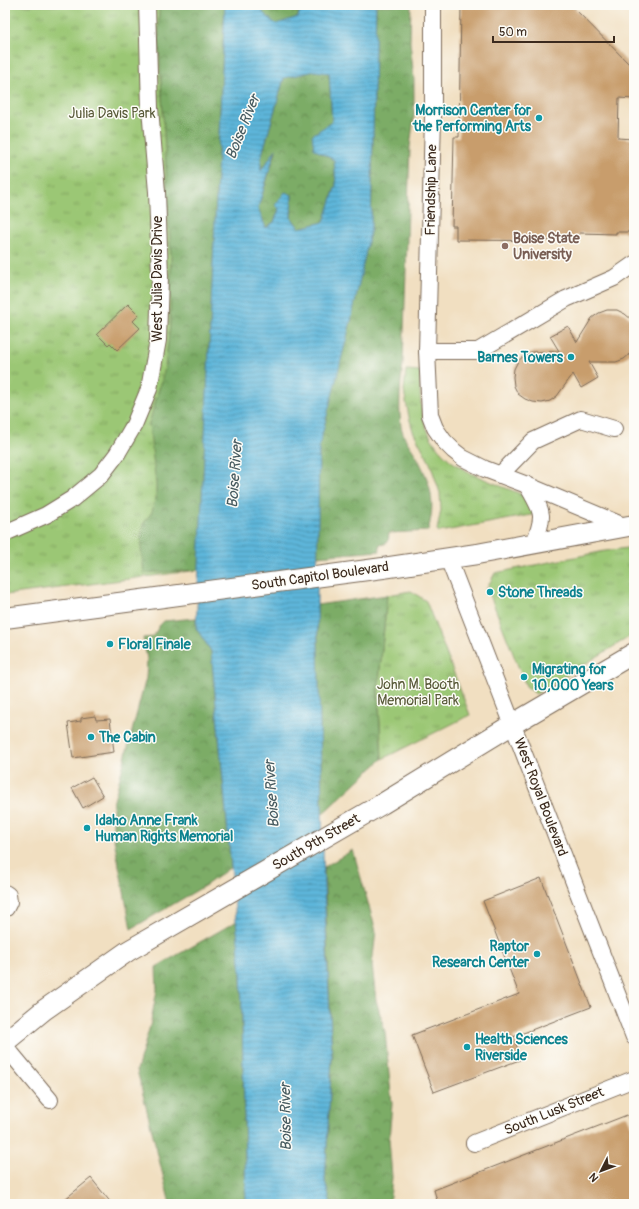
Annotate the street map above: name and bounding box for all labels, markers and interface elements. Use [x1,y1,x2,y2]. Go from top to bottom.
scale bar [493,18,614,44]
text: 50 m [499,25,527,40]
water label: Boise River [221,90,265,162]
place label: Morrison Center for the Performing Arts [412,102,532,135]
park label: Julia Davis Park [68,105,156,122]
marker: Morrison Center for the Performing Arts [534,113,544,123]
street label: Friendship Lane [422,144,440,236]
street label: West Julia Davis Drive [149,216,166,342]
place label: Boise State University [513,230,581,263]
marker: Boise State University [500,241,510,251]
place label: Barnes Towers [477,349,564,366]
marker: Barnes Towers [566,352,576,362]
water label: Boise River [223,438,247,509]
street label: South Capitol Boulevard [250,558,390,594]
place label: Stone Threads [498,584,583,601]
marker: Stone Threads [485,587,495,597]
place label: Floral Finale [118,636,192,653]
marker: Floral Finale [105,639,115,649]
place label: Migrating for 10,000 Years [532,661,614,694]
marker: Migrating for 10,000 Years [519,672,529,682]
park label: John M. Booth Memorial Park [377,676,459,709]
place label: The Cabin [98,729,156,746]
marker: The Cabin [86,732,96,742]
street label: West Royal Boulevard [511,735,571,859]
water label: Boise River [260,758,284,829]
street label: South 9th Street [269,810,363,874]
place label: Idaho Anne Frank Human Rights Memorial [95,812,233,845]
marker: Idaho Anne Frank Human Rights Memorial [82,823,92,833]
place label: Raptor Research Center [432,938,530,971]
marker: Raptor Research Center [532,949,542,959]
place label: Health Sciences Riverside [475,1031,569,1064]
marker: Health Sciences Riverside [462,1042,472,1052]
water label: Boise River [276,1081,296,1151]
street label: South Lusk Street [502,1083,607,1139]
north arrow [581,1151,621,1191]
text: N [586,1170,601,1184]

